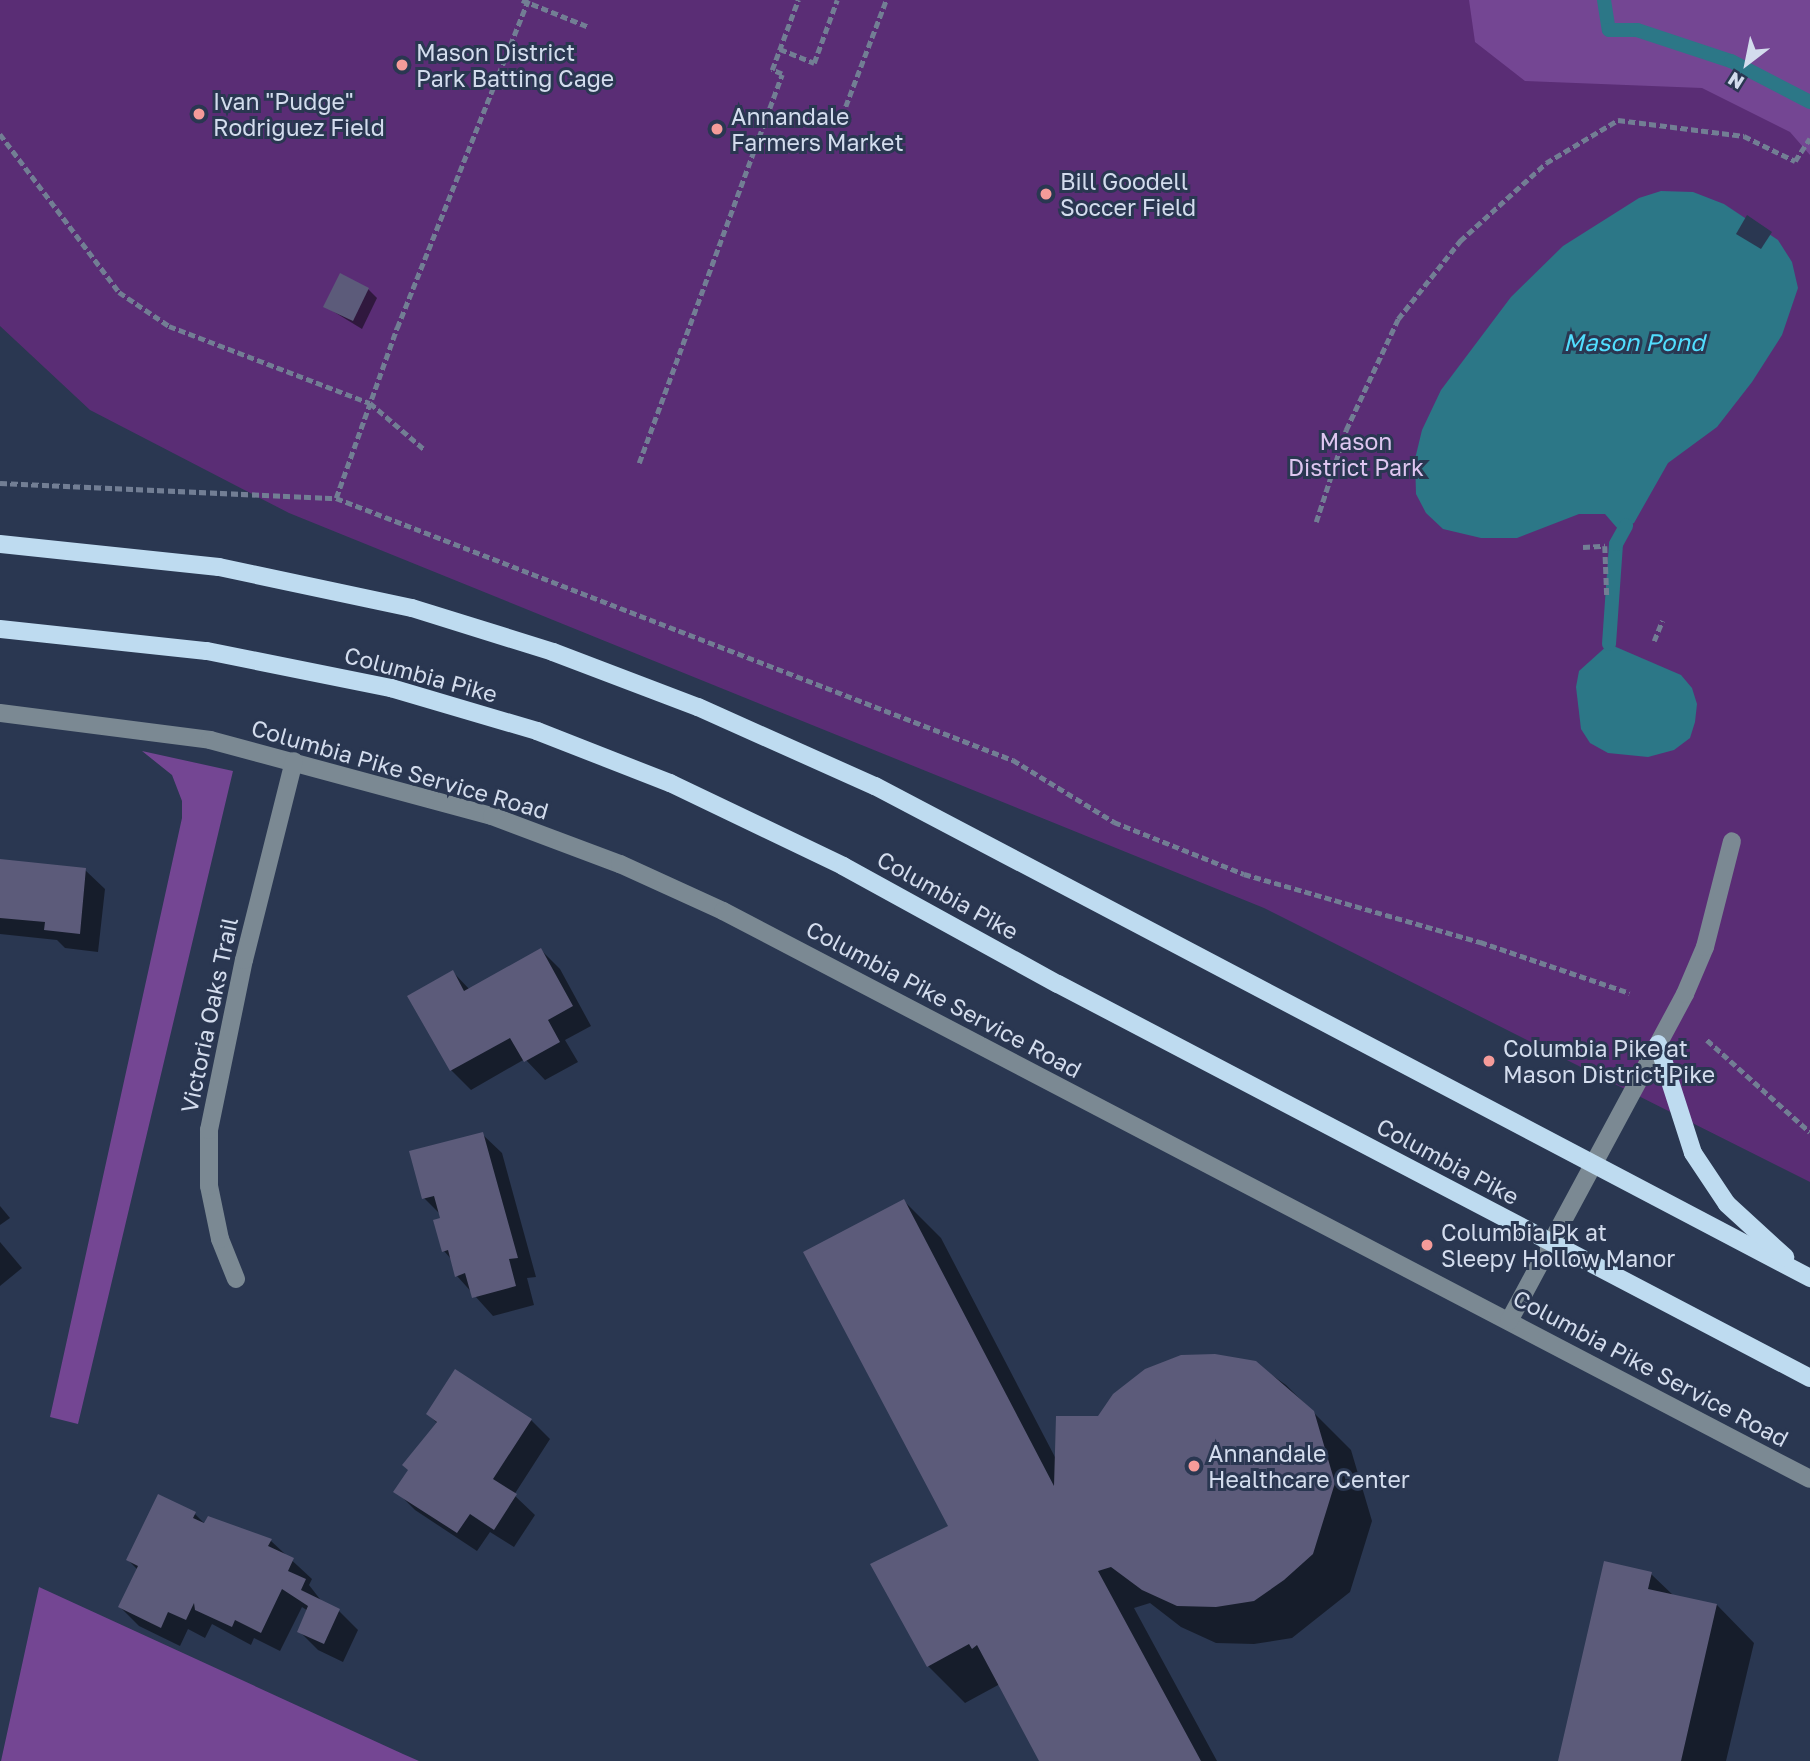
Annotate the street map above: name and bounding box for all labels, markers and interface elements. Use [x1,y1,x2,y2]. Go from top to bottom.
north arrow [1712,28,1782,98]
place label: Mason District Park Batting Cage [416,38,614,92]
marker: Mason District Park Batting Cage [394,57,410,73]
text: N [1723,68,1748,95]
place label: Ivan "Pudge" Rodriguez Field [213,87,385,141]
place label: Annandale Farmers Market [731,102,904,156]
marker: Ivan "Pudge" Rodriguez Field [191,106,207,122]
marker: Annandale Farmers Market [709,121,725,137]
place label: Bill Goodell Soccer Field [1060,167,1196,221]
marker: Bill Goodell Soccer Field [1038,186,1054,202]
water label: Mason Pond [1563,328,1705,356]
park label: Mason District Park [1288,427,1424,481]
street label: Columbia Pike [341,640,501,708]
street label: Columbia Pike Service Road [248,713,552,825]
street label: Columbia Pike [873,845,1023,945]
street label: Victoria Oaks Trail [175,915,243,1115]
street label: Columbia Pike Service Road [802,915,1086,1083]
place label: Columbia Pike at Mason District Pike [1503,1034,1715,1088]
marker: Columbia Pike at Mason District Pike [1481,1053,1497,1069]
street label: Columbia Pike [1372,1112,1524,1210]
place label: Columbia Pk at Sleepy Hollow Manor [1441,1218,1675,1272]
marker: Columbia Pk at Sleepy Hollow Manor [1419,1237,1435,1253]
street label: Columbia Pike Service Road [1509,1284,1793,1452]
place label: Annandale Healthcare Center [1208,1439,1410,1493]
marker: Annandale Healthcare Center [1186,1458,1202,1474]

